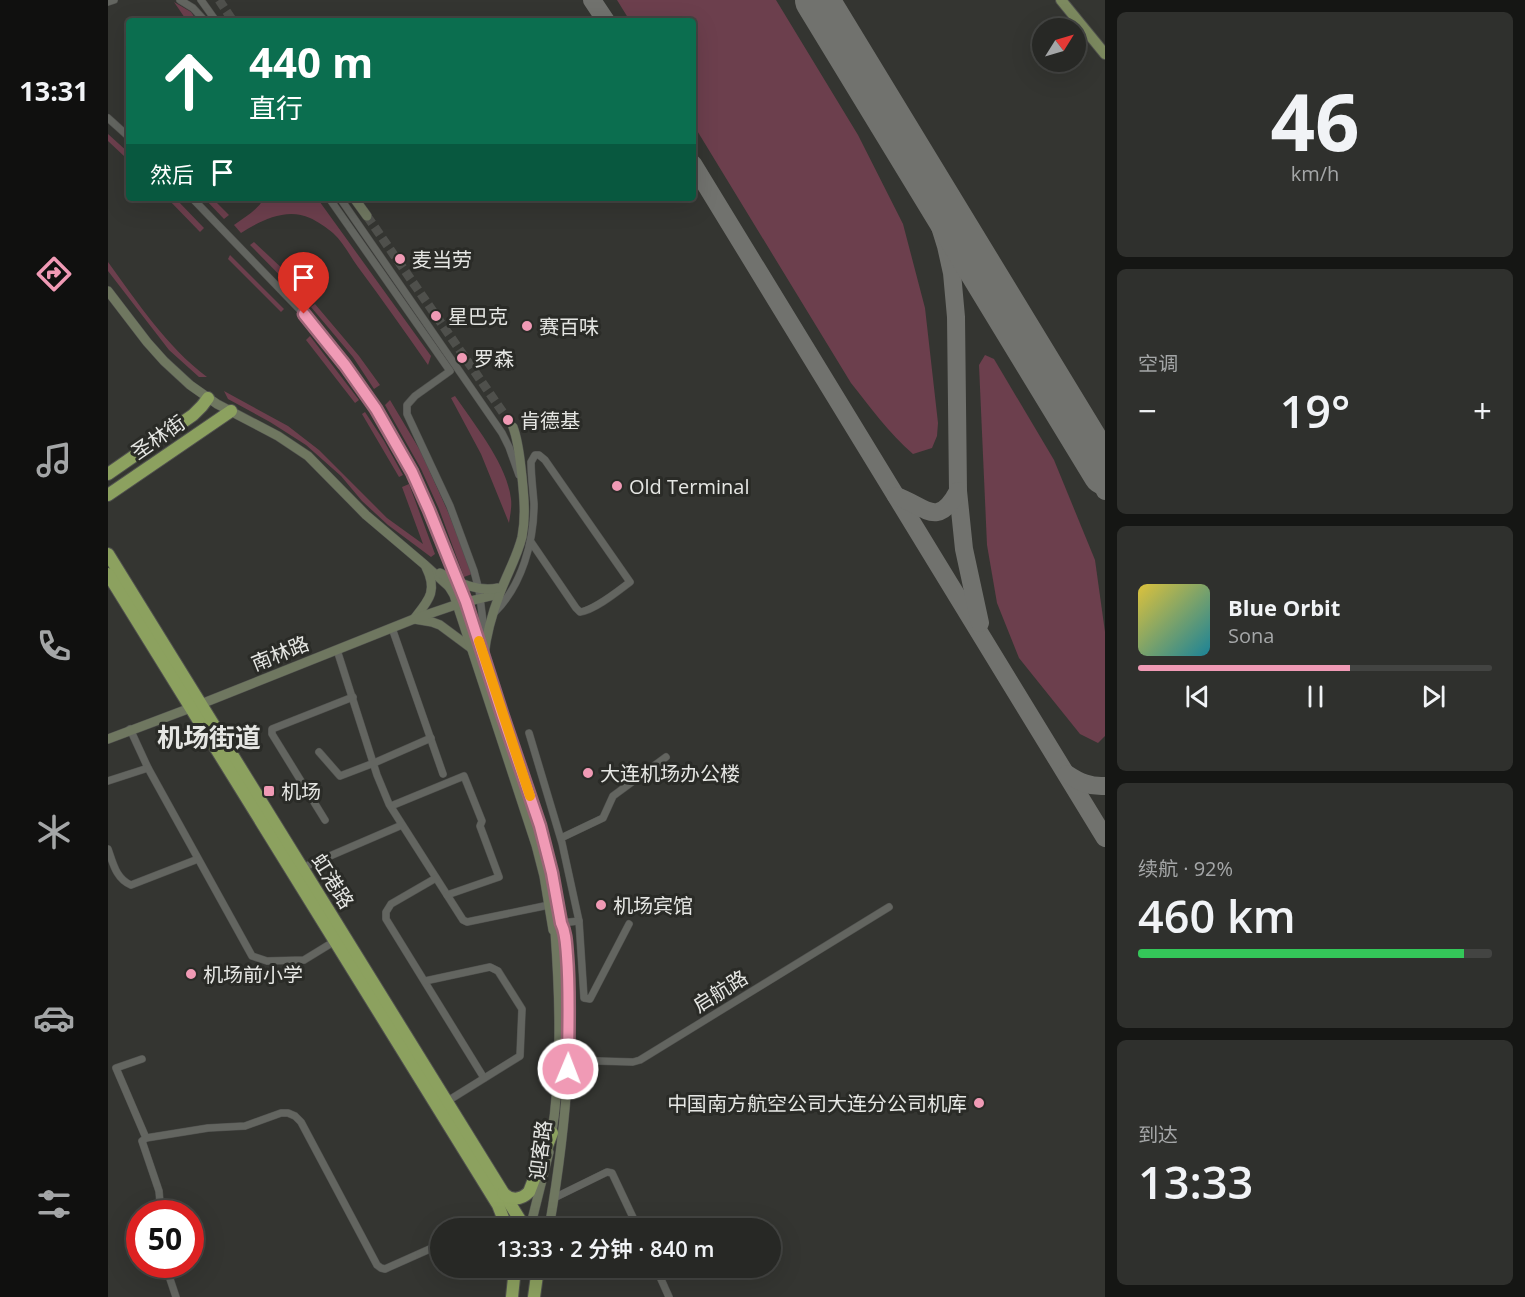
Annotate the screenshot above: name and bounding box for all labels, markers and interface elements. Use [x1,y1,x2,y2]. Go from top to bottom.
north arrow [1032,18,1086,72]
map controls [1032,18,1086,72]
text: 440 m [249,33,373,90]
icon: ahead [150,42,228,120]
text: 46 [1270,68,1360,174]
text: 13:31 [19,72,89,109]
text: 直行 [249,89,303,126]
icon: arrive [206,156,239,189]
text: 然后 [150,159,194,189]
text: km/h [1291,160,1339,187]
place label: 麦当劳 [412,246,472,273]
pin [278,252,329,314]
marker: 麦当劳 [393,252,407,266]
icon: directions [33,253,75,295]
icon: arrive [287,261,320,294]
place label: 星巴克 [448,303,508,330]
marker: 星巴克 [429,309,443,323]
place label: 赛百味 [539,313,599,340]
marker: 赛百味 [520,319,534,333]
place label: 罗森 [474,345,514,372]
text: 空调 [1138,350,1178,377]
marker: 罗森 [455,351,469,365]
text: 19° [1280,380,1350,441]
text: − [1138,388,1157,433]
text: + [1473,388,1492,433]
place label: 肯德基 [520,407,580,434]
street label: 圣林街 [126,409,190,465]
marker: 肯德基 [501,413,515,427]
icon: music [33,439,75,481]
place label: Old Terminal [629,473,749,500]
marker: Old Terminal [610,479,624,493]
text: Blue Orbit [1228,592,1340,622]
text: Sona [1228,622,1274,649]
icon: phone [33,625,75,667]
street label: 南林路 [247,629,313,677]
icon: previous [1181,680,1214,713]
icon: pause [1299,680,1332,713]
icon: next [1417,680,1450,713]
district label: 机场街道 [157,719,261,755]
place label: 大连机场办公楼 [600,760,740,787]
marker: 大连机场办公楼 [581,766,595,780]
place label: 机场 [281,778,321,805]
marker: 机场 [262,784,276,798]
icon: climate [33,811,75,853]
street label: 虹港路 [306,848,360,914]
text: 续航 · 92% [1138,855,1233,882]
text: 460 km [1138,885,1296,946]
place label: 机场宾馆 [613,892,693,919]
marker: 机场宾馆 [594,898,608,912]
place label: 机场前小学 [203,961,303,988]
street label: 启航路 [687,964,753,1018]
marker: 机场前小学 [184,967,198,981]
icon: car [33,997,75,1039]
position arrow [536,1037,600,1101]
place label: 中国南方航空公司大连分公司机库 [667,1090,967,1117]
marker: 中国南方航空公司大连分公司机库 [972,1096,986,1110]
street label: 迎客路 [523,1119,557,1181]
text: 到达 [1138,1121,1178,1148]
text: 13:33 [1138,1151,1253,1212]
icon: filters [33,1183,75,1225]
speed limit sign: 50 [126,1200,204,1278]
text: 13:33 · 2 分钟 · 840 m [497,1233,715,1263]

